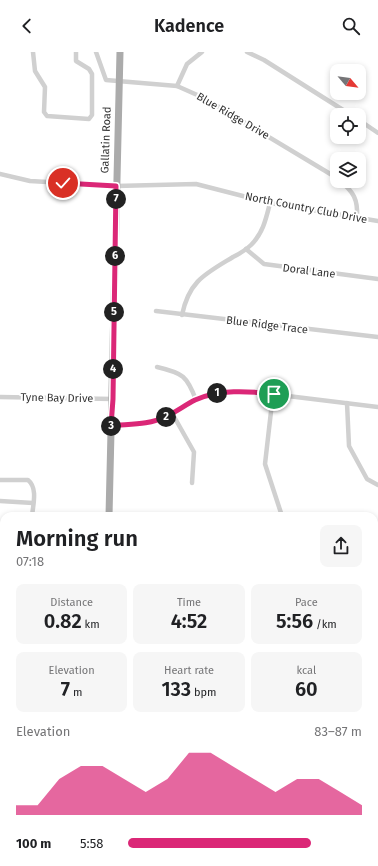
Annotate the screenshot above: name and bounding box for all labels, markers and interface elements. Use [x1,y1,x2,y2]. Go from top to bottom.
icon: back [16,15,38,37]
text: Kadence [154,15,224,37]
icon: search [340,15,362,37]
north arrow [330,64,366,100]
map controls [330,64,366,188]
street label: Blue Ridge Drive [194,90,272,142]
street label: Gallatin Road [98,106,114,174]
button: locate [330,108,366,144]
button: layers [330,152,366,188]
pin [46,166,80,200]
icon: check [52,172,74,194]
pin: 7 [106,189,126,209]
street label: North Country Club Drive [244,190,368,226]
text: 7 [113,192,119,205]
pin: 6 [105,246,125,266]
text: 6 [112,249,118,262]
street label: Doral Lane [282,261,336,281]
pin: 5 [104,302,124,322]
text: 5 [111,305,117,318]
street label: Blue Ridge Trace [225,314,309,336]
pin: 4 [103,359,123,379]
text: 4 [110,362,116,375]
pin [257,377,291,411]
pin: 1 [207,383,227,403]
icon: arrive [263,383,285,405]
text: 1 [214,386,220,399]
street label: Tyne Bay Drive [21,391,93,405]
pin: 2 [156,407,176,427]
text: 2 [163,410,169,423]
pin: 3 [101,416,121,436]
text: 3 [108,419,114,432]
text: Morning run [16,525,138,552]
button: share [320,525,362,567]
text: 07:18 [16,554,44,569]
text: Distance [50,596,93,609]
text: Time [177,596,201,609]
text: Pace [295,596,318,609]
text: 0.82 [44,609,82,633]
text: 4:52 [171,609,207,633]
text: 5:56 [276,609,313,633]
text: km [82,618,100,631]
text: /km [313,618,337,631]
text: Elevation [49,664,95,677]
text: Heart rate [164,664,214,677]
text: kcal [296,664,316,677]
text: 7 [61,677,70,701]
text: 133 [161,677,191,701]
text: 60 [295,677,318,701]
text: m [70,686,82,699]
text: bpm [191,686,217,699]
text: Elevation [16,724,70,739]
text: 83–87 m [314,724,362,739]
text: 100 m [16,836,51,851]
text: 5:58 [80,836,103,851]

